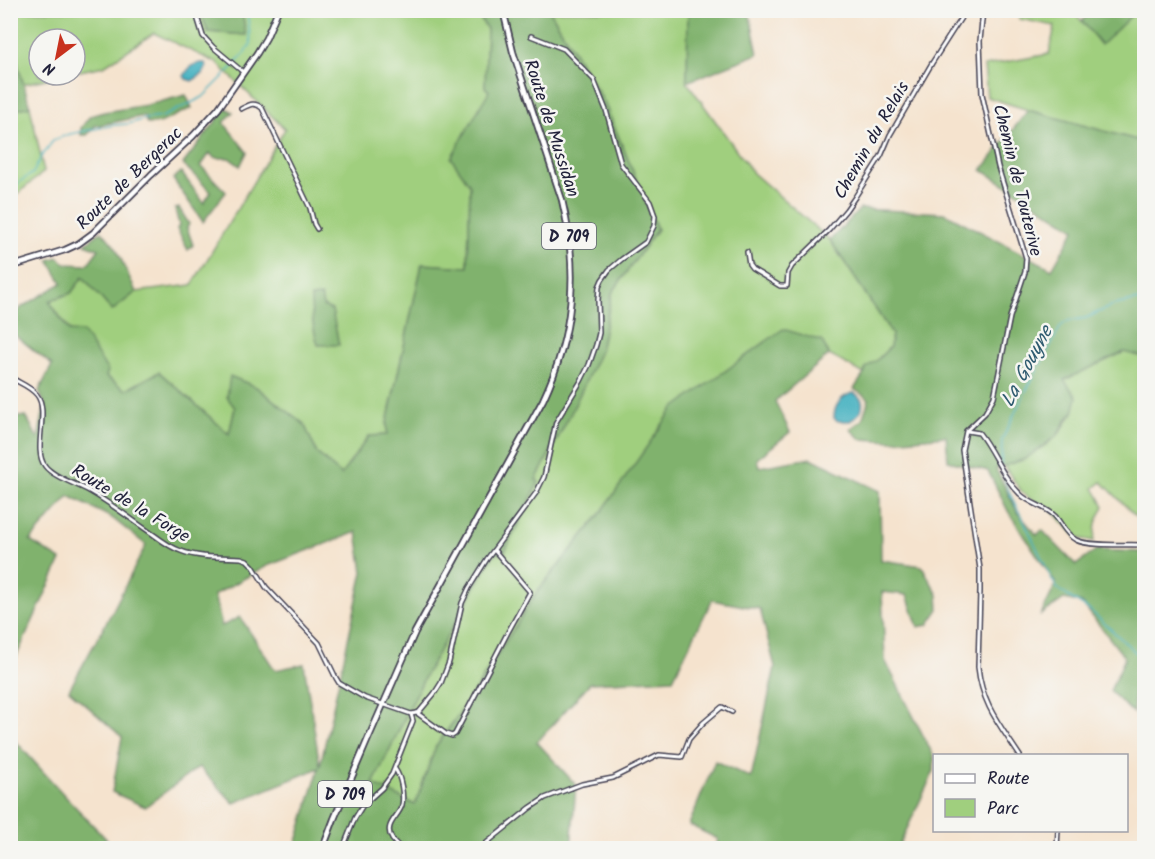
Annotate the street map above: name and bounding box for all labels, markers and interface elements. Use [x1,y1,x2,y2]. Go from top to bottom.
north arrow [27,27,87,87]
text: N [39,55,61,82]
street label: Route de Mussidan [515,56,587,201]
street label: Chemin du Relais [827,76,918,205]
street label: Chemin de Touterive [984,101,1049,259]
street label: Route de Bergerac [70,121,190,238]
road number: D 709 [542,223,596,249]
water label: La Gouyne [993,319,1064,413]
street label: Route de la Forge [65,457,195,551]
legend [933,754,1128,832]
text: Route [987,765,1029,794]
road number: D 709 [318,781,372,807]
text: Parc [987,795,1019,824]

